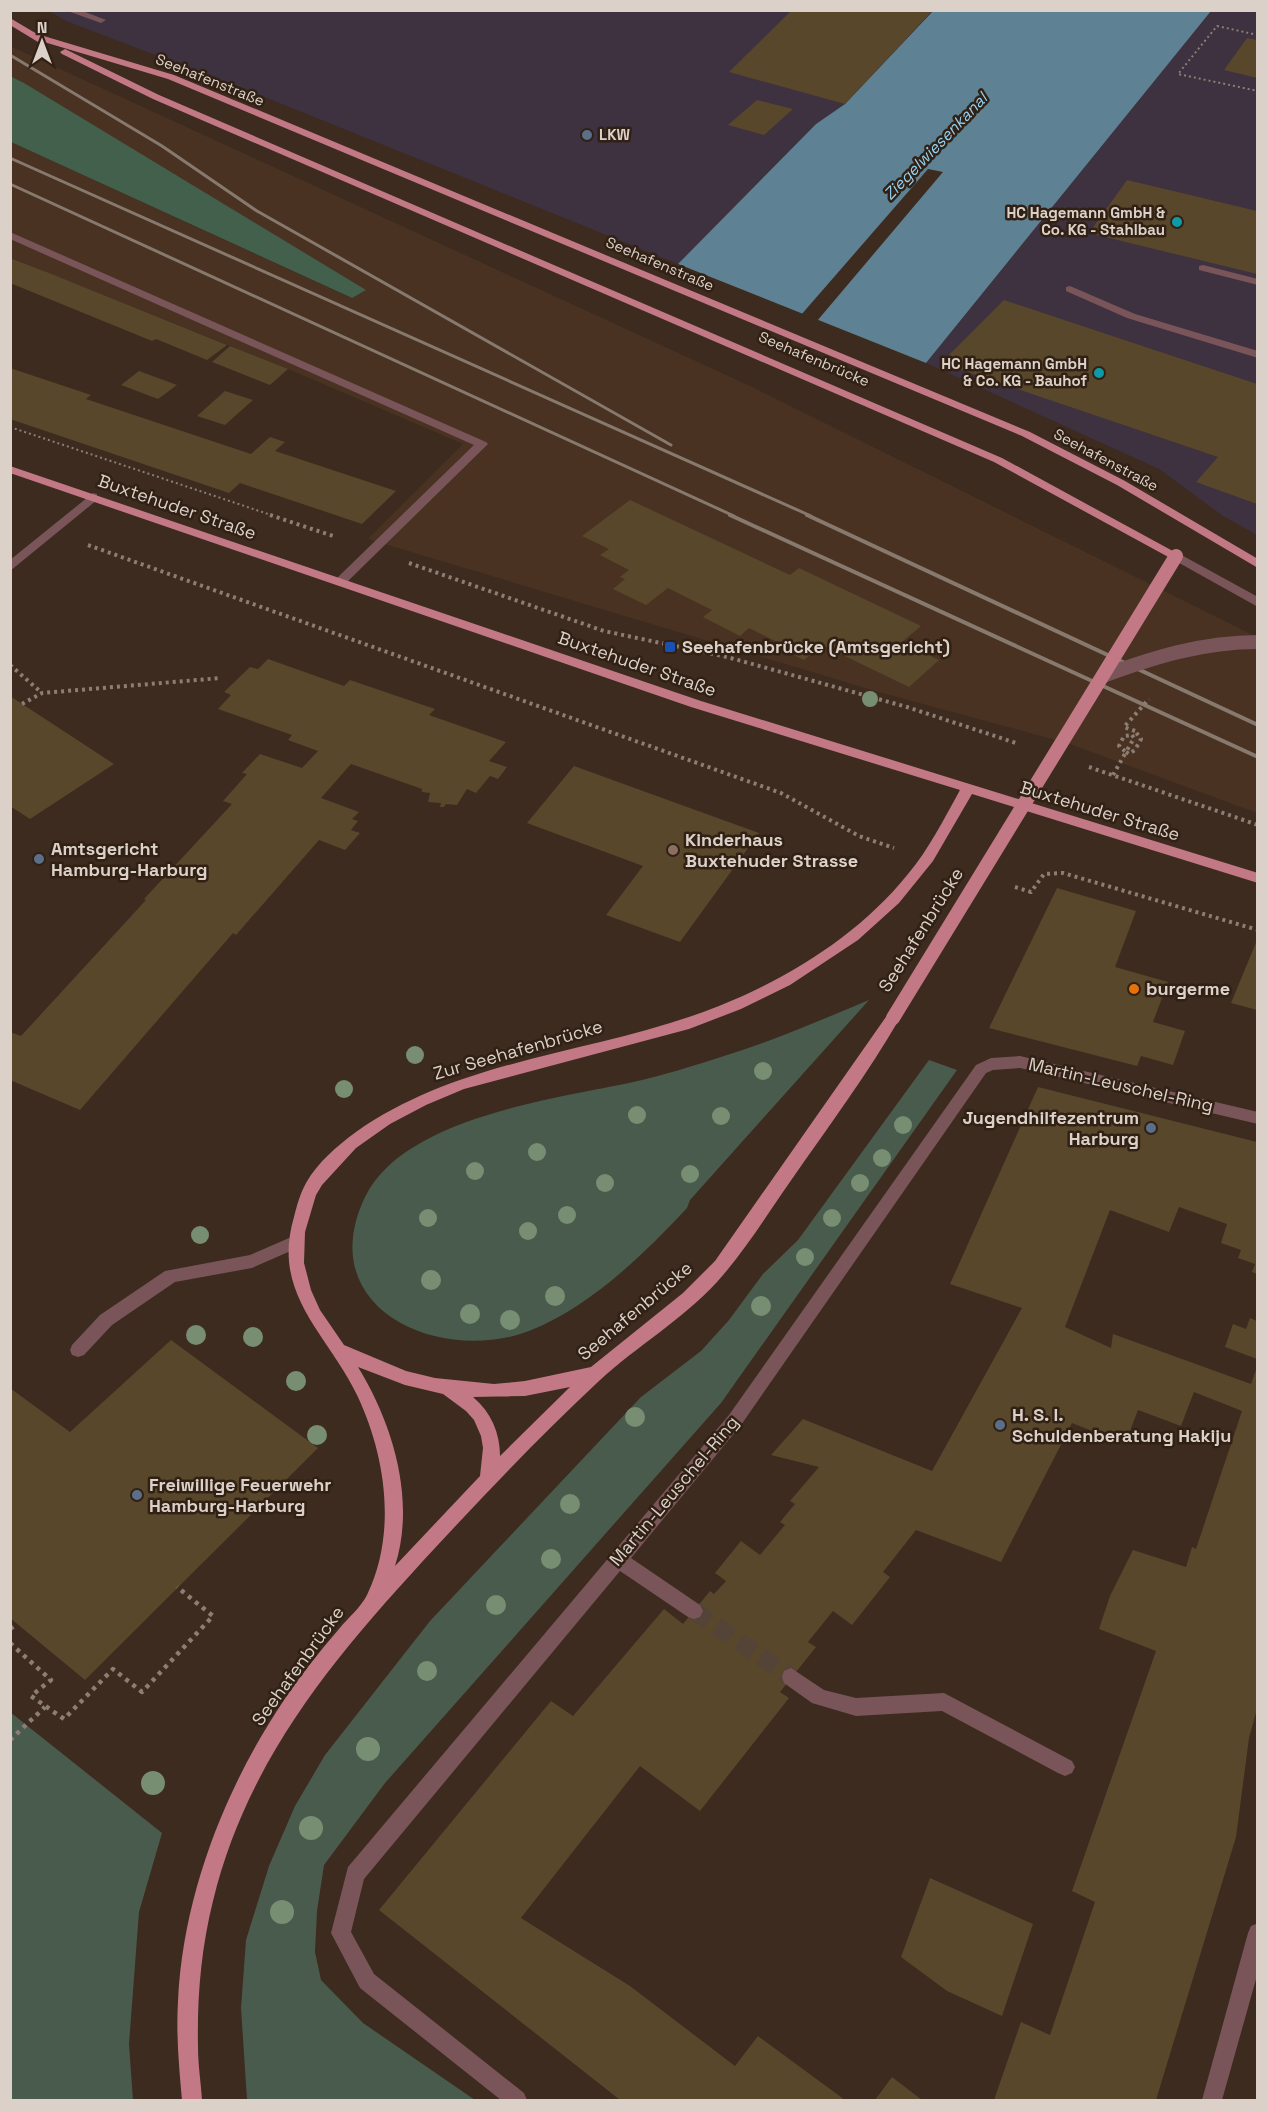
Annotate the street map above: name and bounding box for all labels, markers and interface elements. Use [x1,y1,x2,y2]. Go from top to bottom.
north arrow [12,12,72,72]
text: N [37,17,47,38]
street label: Seehafenstraße [153,49,267,110]
water label: Ziegelwiesenkanal [879,87,993,204]
place label: LKW [599,125,631,144]
marker: LKW [580,128,594,142]
place label: HC Hagemann GmbH & Co. KG - Stahlbau [1007,203,1165,239]
marker: HC Hagemann GmbH & Co. KG - Stahlbau [1170,215,1184,229]
street label: Seehafenstraße [603,232,717,295]
street label: Seehafenbrücke [756,327,873,391]
place label: HC Hagemann GmbH & Co. KG - Bauhof [941,354,1087,390]
marker: HC Hagemann GmbH & Co. KG - Bauhof [1092,366,1106,380]
street label: Seehafenstraße [1051,424,1162,495]
street label: Buxtehuder Straße [95,469,259,544]
street label: Buxtehuder Straße [555,626,719,701]
place label: Seehafenbrücke (Amtsgericht) [682,635,950,658]
marker: Seehafenbrücke (Amtsgericht) [663,640,677,654]
street label: Buxtehuder Straße [1017,775,1183,846]
place label: Kinderhaus Buxtehuder Strasse [685,828,858,872]
place label: Amtsgericht Hamburg-Harburg [51,837,207,881]
marker: Kinderhaus Buxtehuder Strasse [666,843,680,857]
marker: Amtsgericht Hamburg-Harburg [32,852,46,866]
street label: Seehafenbrücke [873,863,968,996]
place label: burgerme [1146,977,1230,1000]
marker: burgerme [1127,982,1141,996]
street label: Zur Seehafenbrücke [431,1014,605,1085]
street label: Martin-Leuschel-Ring [1026,1052,1216,1117]
place label: Jugendhilfezentrum Harburg [962,1106,1139,1150]
marker: Jugendhilfezentrum Harburg [1144,1121,1158,1135]
street label: Seehafenbrücke [573,1256,697,1365]
place label: H. S. I. Schuldenberatung Hakiju [1012,1403,1231,1447]
street label: Martin-Leuschel-Ring [604,1411,743,1570]
marker: H. S. I. Schuldenberatung Hakiju [993,1418,1007,1432]
place label: Freiwillige Feuerwehr Hamburg-Harburg [149,1473,332,1517]
marker: Freiwillige Feuerwehr Hamburg-Harburg [130,1488,144,1502]
street label: Seehafenbrücke [246,1601,349,1730]

